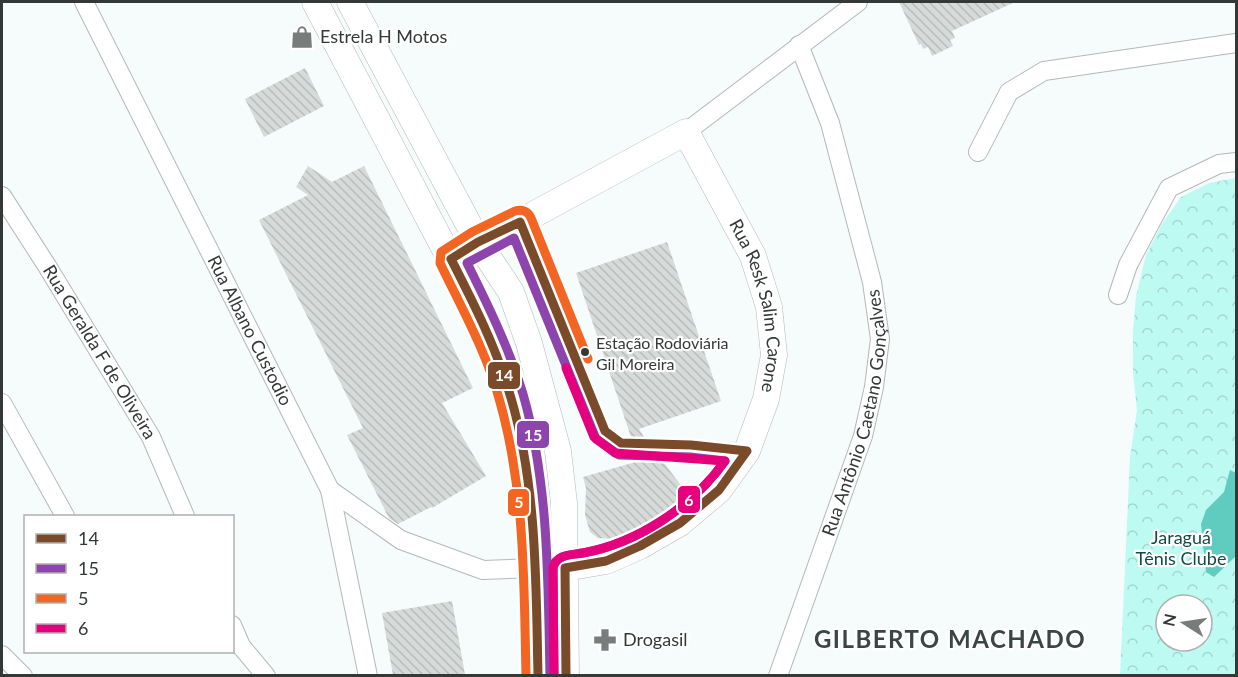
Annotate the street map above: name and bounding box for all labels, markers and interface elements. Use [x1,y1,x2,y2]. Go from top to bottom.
shop icon: Estrela H Motos [289,24,315,50]
place label: Estrela H Motos [320,25,447,47]
street label: Rua Resk Salim Carone [725,215,786,395]
street label: Rua Albano Custodio [204,251,298,409]
street label: Rua Geralda F de Oliveira [39,260,162,443]
street label: Rua Antônio Caetano Gonçalves [816,288,890,539]
place label: Estação Rodoviária Gil Moreira [596,333,729,373]
marker: Estação Rodoviária Gil Moreira [579,346,591,358]
line badge: 14 [487,361,521,390]
text: 14 [495,365,513,384]
line badge: 15 [516,420,550,449]
text: 15 [524,425,542,444]
line badge: 6 [677,485,701,514]
line badge: 5 [507,488,530,517]
text: 6 [684,490,694,509]
text: 5 [514,492,524,511]
legend [24,515,234,653]
park label: Jaraguá Tênis Clube [1136,526,1226,569]
text: 14 [78,527,99,549]
text: 15 [78,557,99,579]
text: 5 [78,587,88,609]
north arrow [1154,593,1214,653]
text: N [1158,612,1179,628]
text: 6 [78,617,88,639]
district label: GILBERTO MACHADO [814,624,1086,653]
pharmacy icon: Drogasil [592,627,618,653]
place label: Drogasil [623,628,688,650]

